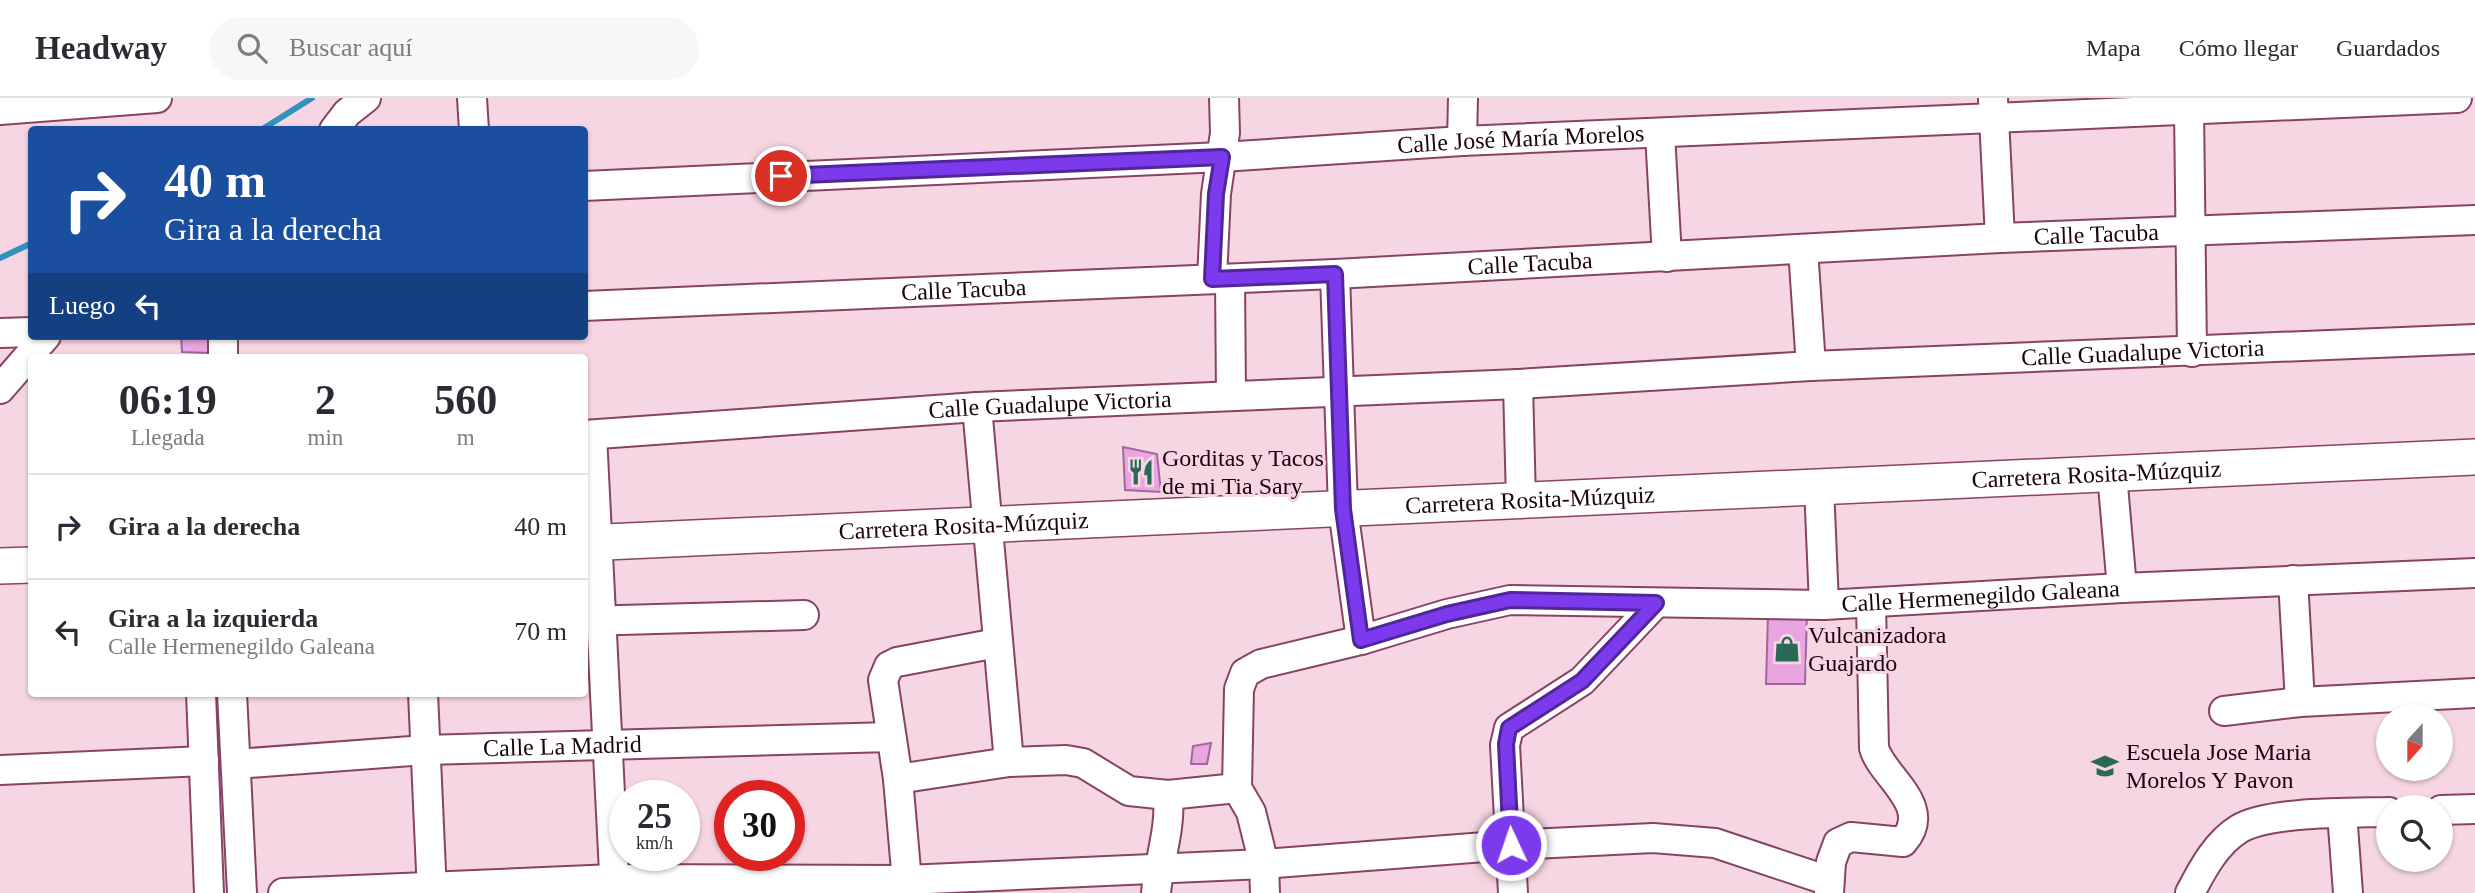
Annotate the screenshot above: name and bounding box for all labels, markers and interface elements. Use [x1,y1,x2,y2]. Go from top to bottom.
search box [209,17,699,80]
icon: search [233,29,271,67]
text: Headway [35,30,167,66]
text: Buscar aquí [289,33,412,62]
text: Mapa [2086,35,2141,61]
text: Cómo llegar [2179,35,2298,61]
text: Guardados [2336,35,2440,61]
street label: Calle José María Morelos [1396,120,1645,158]
pin [751,146,811,206]
text: 40 m [164,153,266,208]
icon: right [49,154,140,245]
icon: arrive [762,157,800,195]
text: Gira a la derecha [164,211,382,247]
street label: Calle Tacuba [2033,219,2160,250]
street label: Calle Tacuba [1467,247,1594,280]
street label: Calle Tacuba [901,274,1027,305]
icon: left [129,287,167,325]
text: Luego [49,291,115,320]
street label: Calle Guadalupe Victoria [2021,335,2265,370]
text: 06:19 [119,377,217,423]
text: 2 [315,377,336,423]
text: 560 [434,377,497,423]
street label: Calle Guadalupe Victoria [927,386,1172,423]
text: Llegada [131,425,205,450]
text: min [308,425,343,450]
text: m [457,425,475,450]
place label: Gorditas y Tacos de mi Tia Sary [1162,445,1324,499]
street label: Carretera Rosita-Múzquiz [1971,456,2222,493]
restaurant icon: Gorditas y Tacos de mi Tia Sary [1126,457,1156,487]
street label: Carretera Rosita-Múzquiz [1405,481,1655,519]
street label: Carretera Rosita-Múzquiz [838,507,1089,544]
icon: right [49,508,87,546]
text: Gira a la derecha [108,512,300,541]
text: 40 m [514,512,567,541]
street label: Calle Hermenegildo Galeana [1841,575,2121,617]
text: Gira a la izquierda [108,604,318,633]
icon: left [49,613,87,651]
text: 70 m [514,617,567,646]
place label: Vulcanizadora Guajardo [1808,622,1947,676]
text: Calle Hermenegildo Galeana [108,634,375,659]
shop icon: Vulcanizadora Guajardo [1772,634,1802,664]
north arrow [2376,704,2454,780]
map controls [2376,704,2453,872]
street label: Calle La Madrid [483,731,642,761]
place label: Escuela Jose Maria Morelos Y Pavon [2126,739,2312,793]
school or university icon: Escuela Jose Maria Morelos Y Pavon [2090,751,2120,781]
speed limit sign: 30 [714,780,805,871]
button: search [2376,795,2453,872]
text: 25 [637,797,672,836]
position arrow [1474,808,1548,882]
text: km/h [636,833,673,853]

